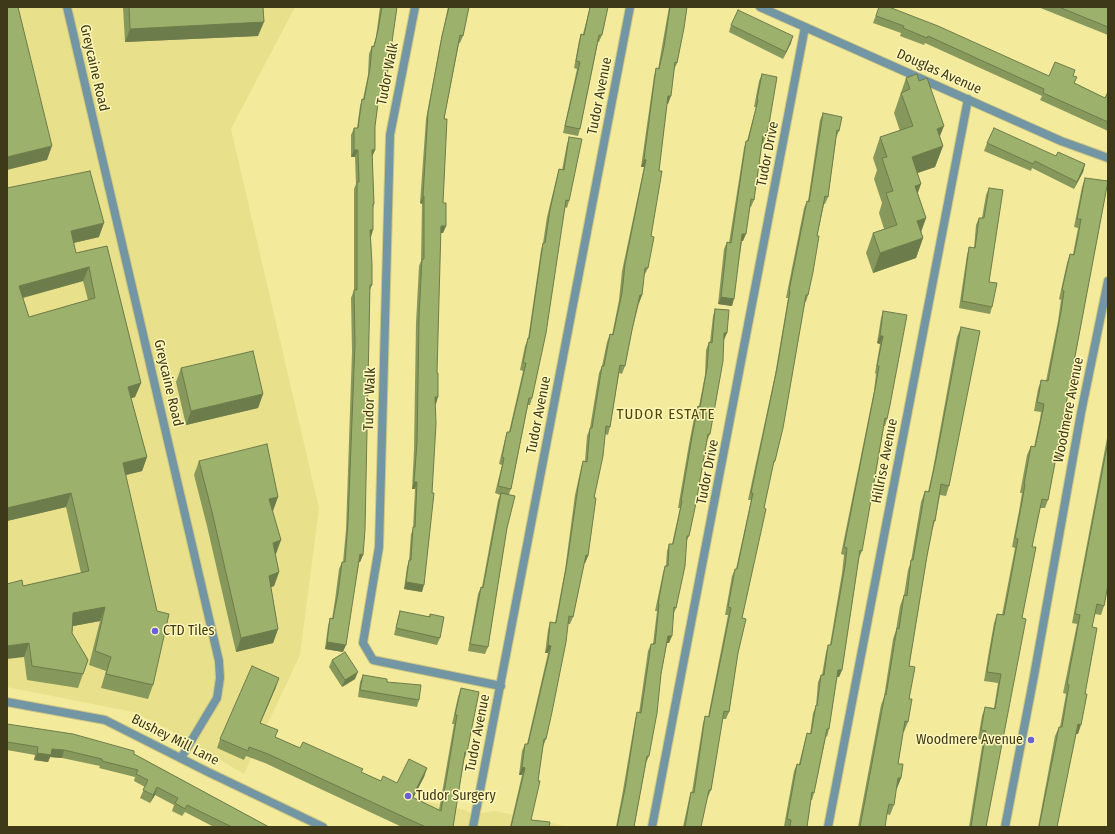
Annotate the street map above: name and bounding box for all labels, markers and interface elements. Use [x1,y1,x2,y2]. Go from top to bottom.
street label: Greycaine Road [76,23,112,113]
street label: Tudor Walk [374,41,402,107]
street label: Douglas Avenue [894,46,984,98]
street label: Tudor Avenue [584,56,616,136]
street label: Tudor Drive [753,120,783,188]
street label: Greycaine Road [150,338,186,428]
street label: Woodmere Avenue [1051,356,1087,464]
street label: Tudor Walk [361,367,379,431]
street label: Tudor Avenue [523,375,555,455]
district label: TUDOR ESTATE [617,406,715,424]
street label: Hillrise Avenue [869,417,901,505]
street label: Tudor Drive [693,438,723,506]
place label: CTD Tiles [163,623,214,639]
marker: CTD Tiles [150,626,160,636]
street label: Tudor Avenue [462,693,494,773]
street label: Bushey Mill Lane [128,711,222,769]
place label: Woodmere Avenue [916,732,1023,748]
marker: Woodmere Avenue [1026,735,1036,745]
place label: Tudor Surgery [416,788,496,804]
marker: Tudor Surgery [403,791,413,801]

